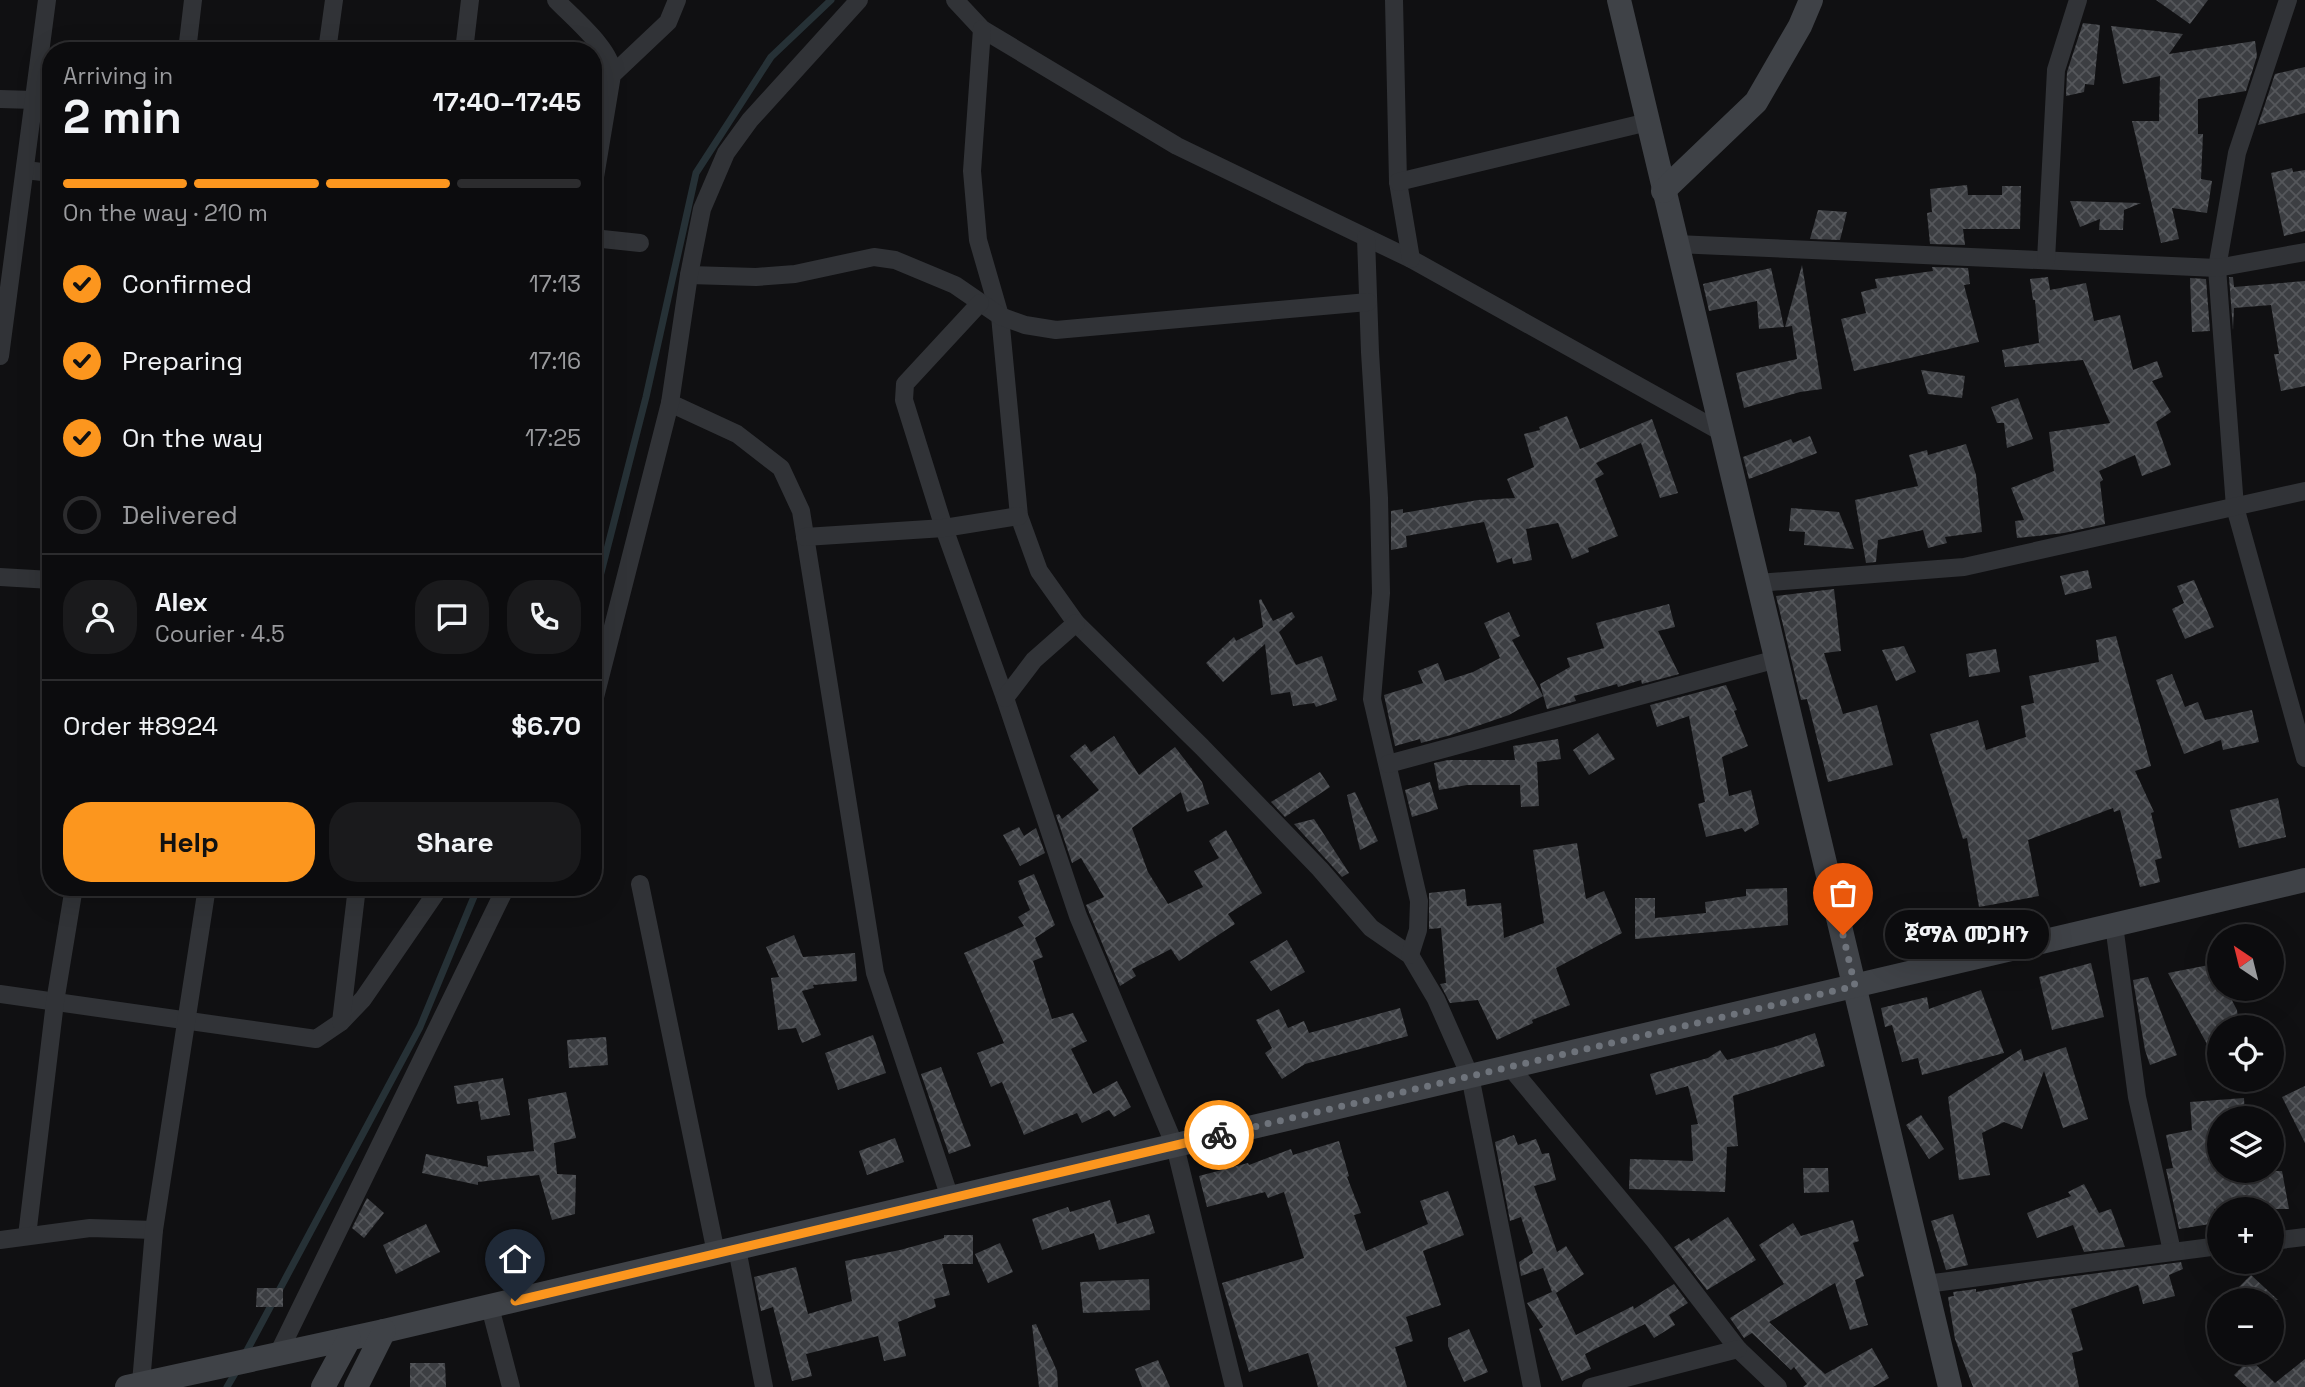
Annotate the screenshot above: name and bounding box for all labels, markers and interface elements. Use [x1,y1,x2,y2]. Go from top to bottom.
text: Arriving in [63,61,173,91]
text: 17:40–17:45 [432,85,581,119]
text: 2 min [63,88,182,146]
text: On the way · 210 m [63,198,268,228]
icon: check [63,265,101,303]
text: Confirmed [122,267,252,301]
text: 17:13 [529,269,581,299]
icon: check [63,342,101,380]
text: Preparing [122,344,243,378]
text: 17:16 [529,346,581,376]
icon: check [63,419,101,457]
text: On the way [122,421,263,455]
text: 17:25 [525,423,581,453]
text: Delivered [122,498,238,532]
button: person [63,580,137,654]
button: chat [415,580,489,654]
button: phone [507,580,581,654]
text: Alex [155,585,208,619]
text: Courier · 4.5 [155,619,285,649]
text: Order #8924 [63,709,218,743]
text: $6.70 [511,709,581,743]
button: Help [63,802,315,882]
button: Share [329,802,581,882]
pin [1813,863,1873,935]
icon: bag [1824,874,1862,912]
callout: ጀማል መጋዘን [1885,911,2050,960]
text: ጀማል መጋዘን [1905,919,2029,949]
north arrow [2207,924,2284,1001]
map controls [2207,924,2284,1365]
button: locate [2207,1015,2284,1092]
courier [1184,1100,1254,1170]
button: layers [2207,1106,2284,1183]
icon: bike [1200,1116,1238,1154]
button: + [2207,1197,2284,1274]
pin [485,1229,545,1301]
icon: home [496,1240,534,1278]
button: − [2207,1288,2284,1365]

